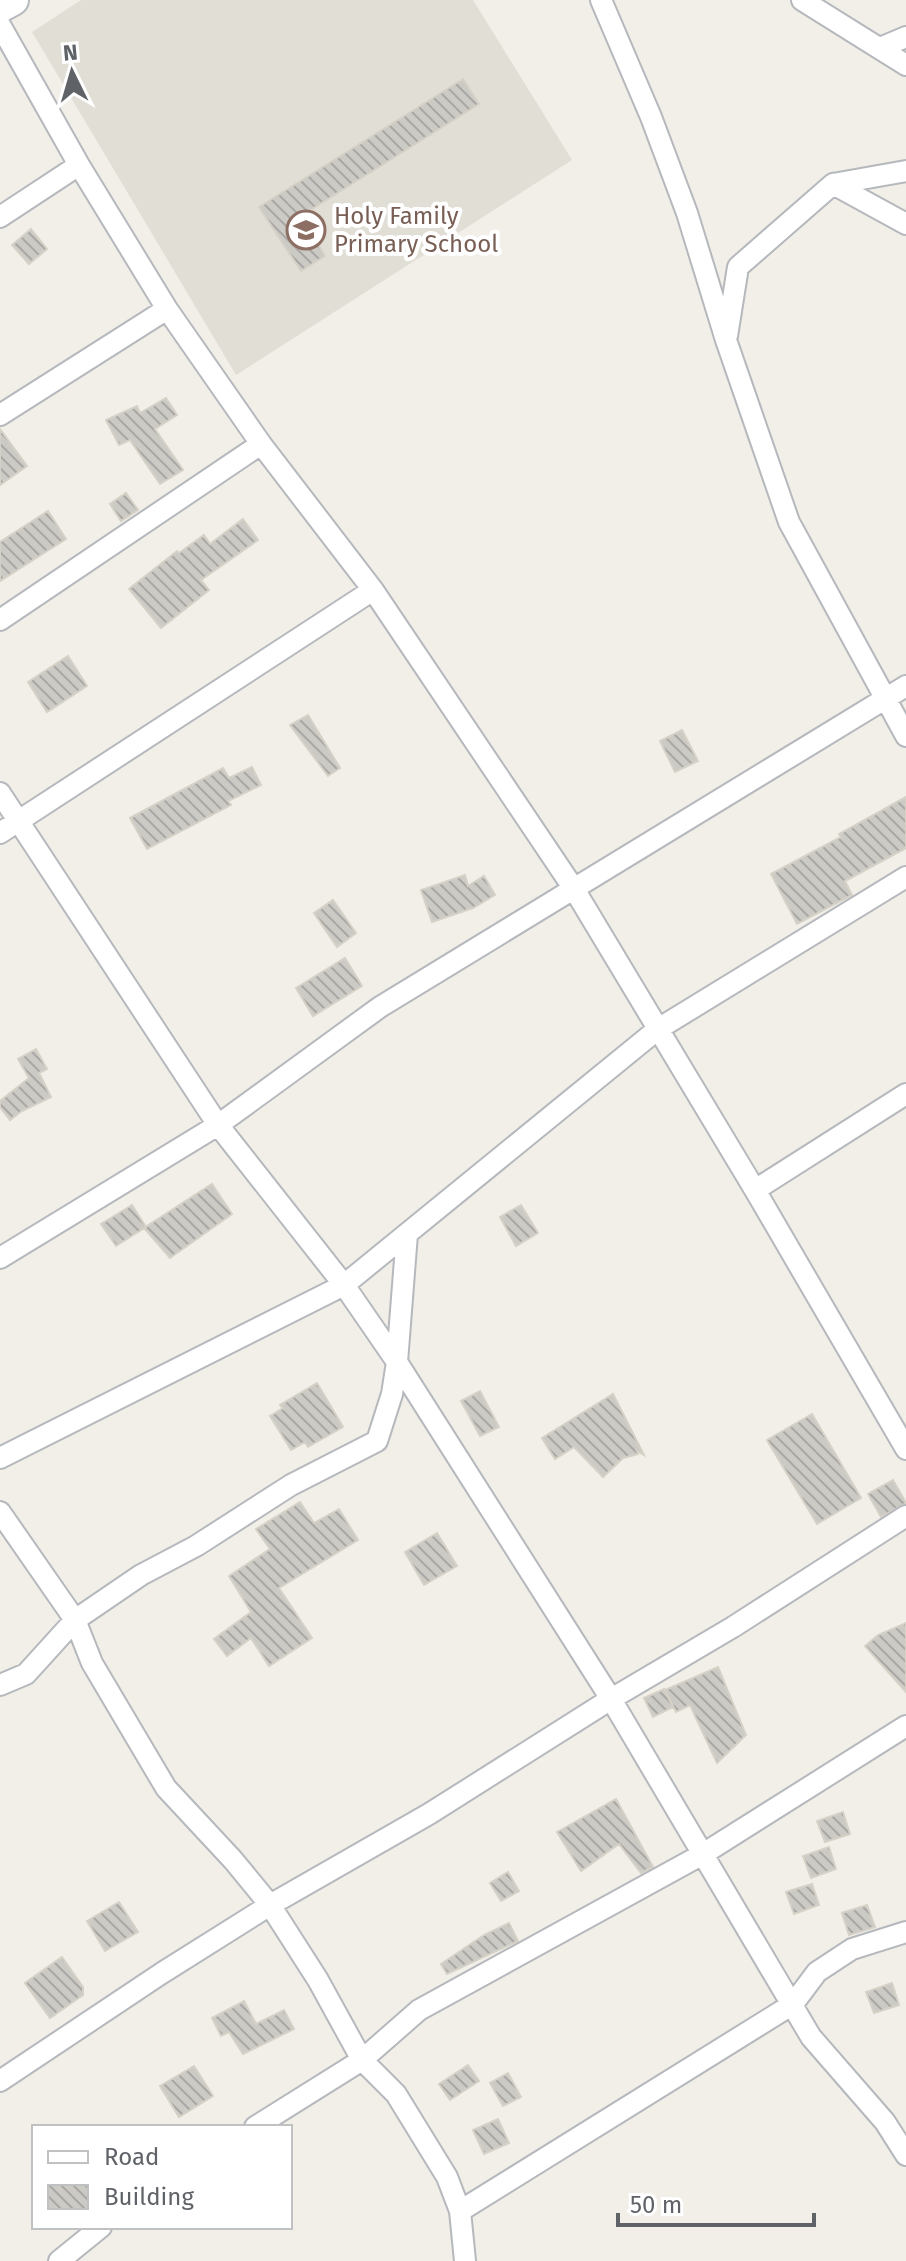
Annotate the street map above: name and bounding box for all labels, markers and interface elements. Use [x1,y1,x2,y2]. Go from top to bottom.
north arrow [32,32,112,112]
text: N [62,38,79,67]
place label: Holy Family Primary School [334,202,498,258]
school or university icon: Holy Family Primary School [285,209,327,251]
legend [32,2125,292,2229]
text: Road [104,2143,159,2171]
scale bar [618,2177,814,2227]
text: Building [104,2183,194,2211]
text: 50 m [630,2191,682,2219]

